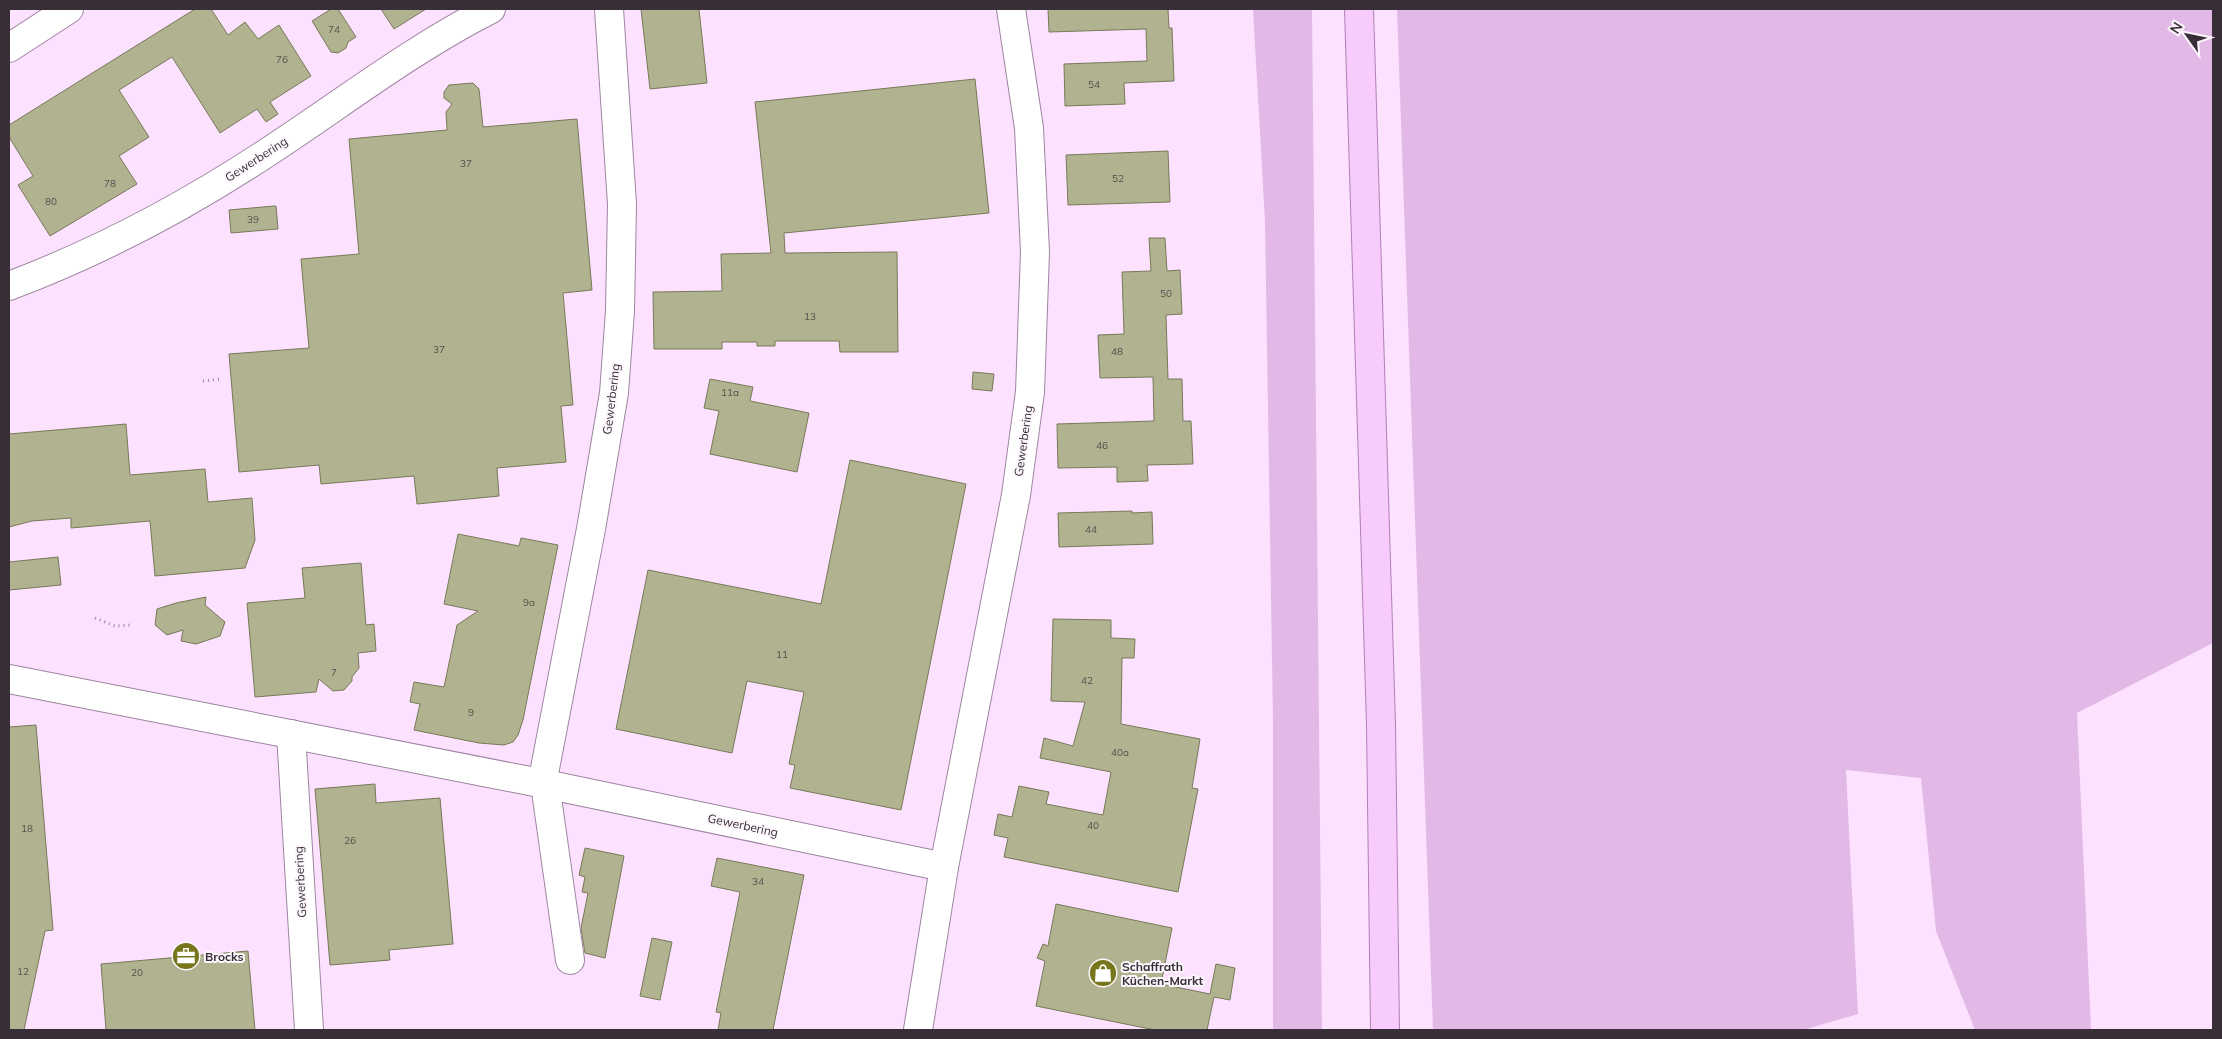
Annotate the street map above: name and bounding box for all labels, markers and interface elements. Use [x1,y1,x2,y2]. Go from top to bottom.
north arrow [2162,10,2212,60]
text: N [2166,19,2187,37]
house number: 74 [328,23,340,36]
house number: 76 [276,53,288,66]
house number: 54 [1088,78,1100,91]
street label: Gewerbering [222,133,290,185]
house number: 37 [460,157,472,170]
house number: 52 [1112,172,1124,185]
house number: 78 [104,177,116,190]
house number: 80 [45,195,57,208]
house number: 39 [247,213,259,226]
house number: 50 [1160,287,1172,300]
house number: 13 [804,310,816,323]
house number: 37 [433,343,445,356]
house number: 48 [1111,345,1123,358]
street label: Gewerbering [599,363,623,435]
house number: 11a [721,386,739,399]
street label: Gewerbering [1011,404,1035,478]
house number: 46 [1096,439,1108,452]
house number: 44 [1085,523,1097,536]
house number: 9a [523,596,535,609]
house number: 11 [776,648,788,661]
house number: 7 [331,666,337,679]
house number: 42 [1081,674,1093,687]
house number: 9 [468,706,474,719]
house number: 40a [1111,746,1129,759]
street label: Gewerbering [706,810,780,840]
house number: 40 [1087,819,1099,832]
house number: 18 [21,822,33,835]
house number: 26 [344,834,356,847]
street label: Gewerbering [291,846,309,918]
house number: 34 [752,875,764,888]
office icon: Brocks [171,941,201,971]
place label: Brocks [205,949,244,964]
shop icon: Schaffrath Küchen-Markt [1088,958,1118,988]
place label: Schaffrath Küchen-Markt [1122,959,1203,988]
house number: 12 [17,965,29,978]
house number: 20 [131,966,143,979]

